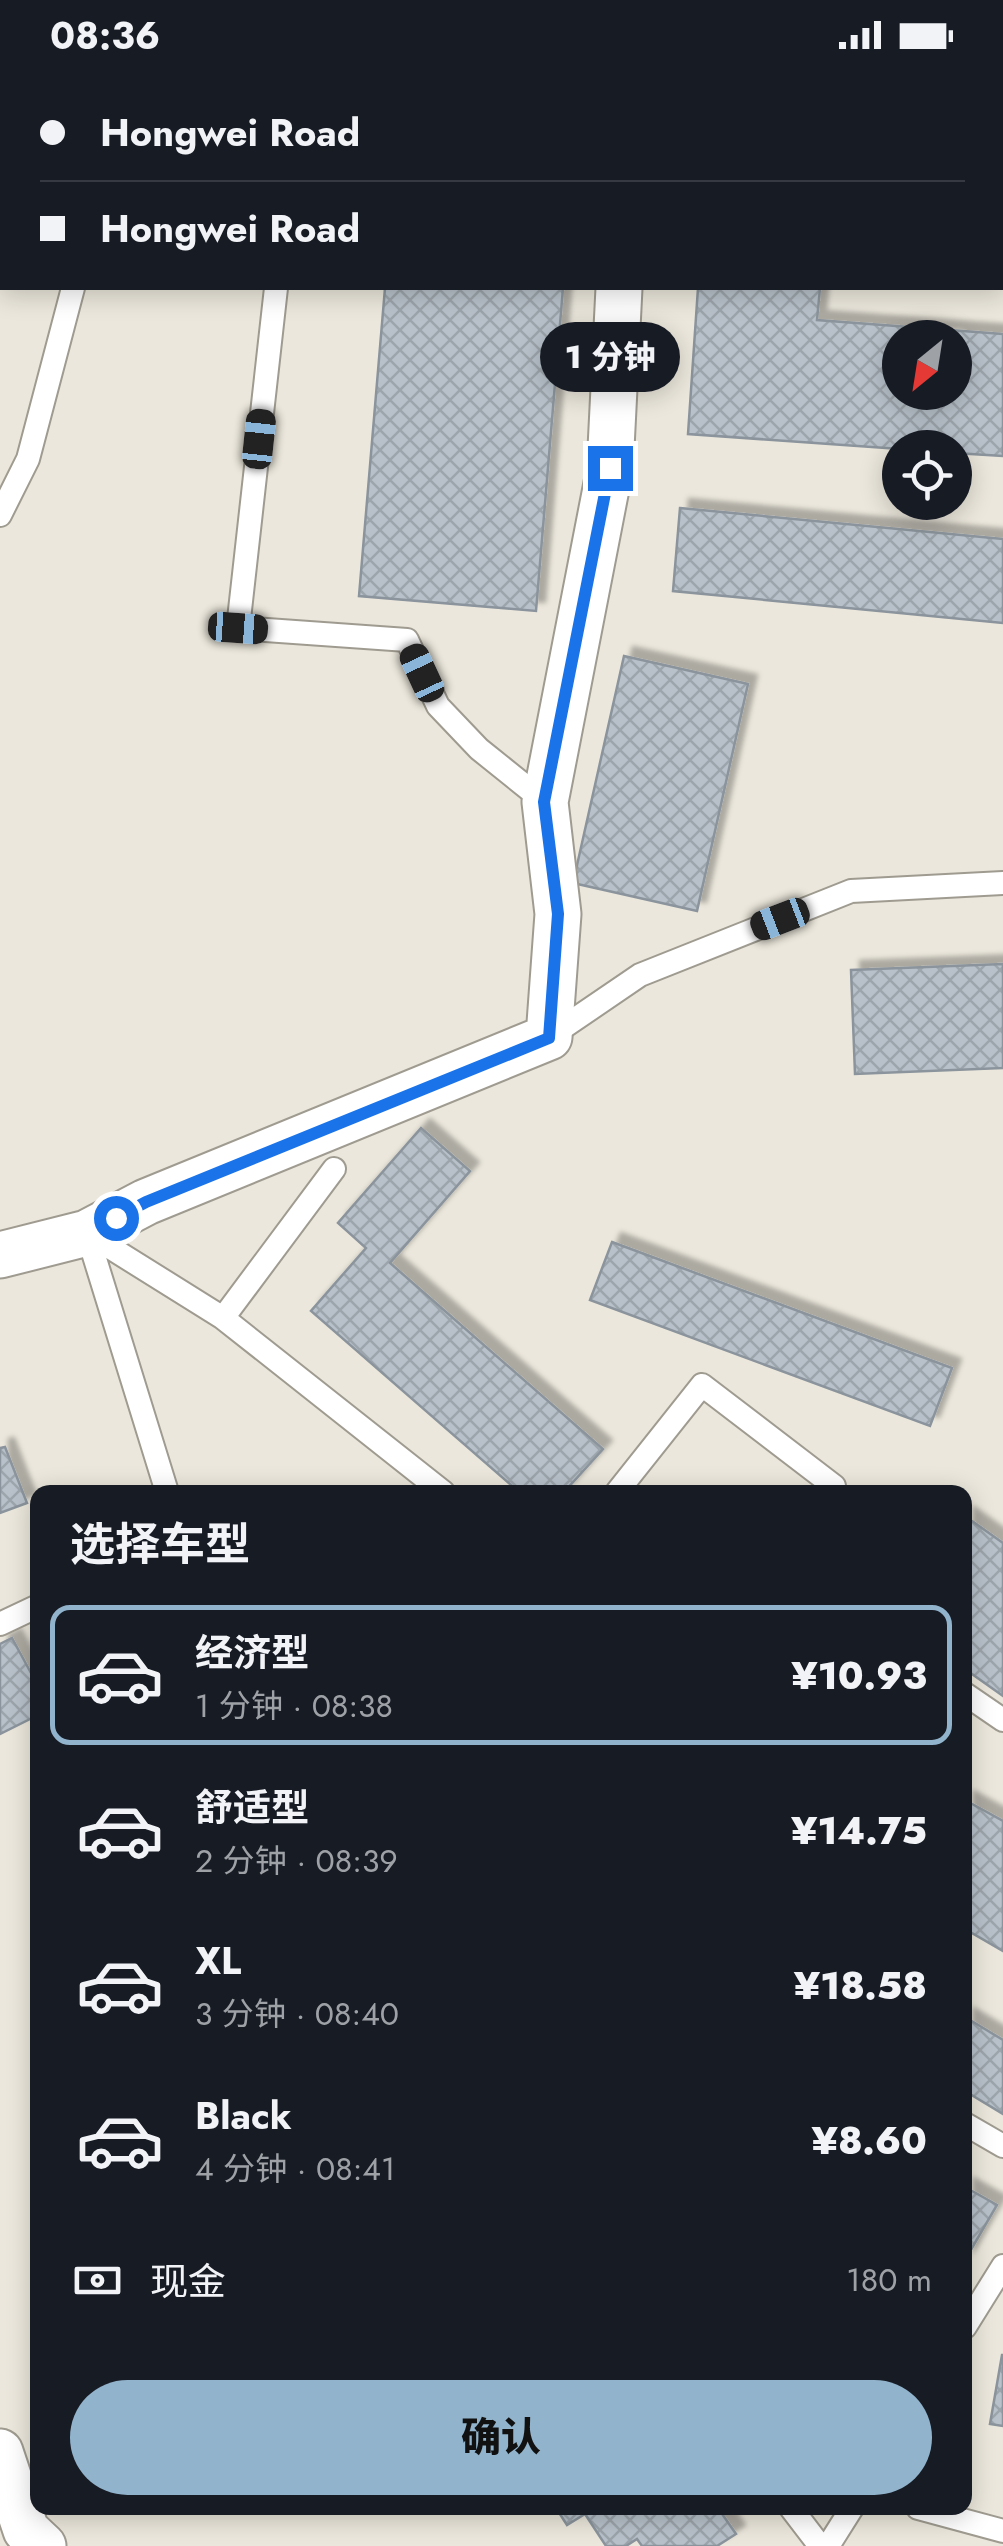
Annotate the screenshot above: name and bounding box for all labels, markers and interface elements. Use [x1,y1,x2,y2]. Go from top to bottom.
text: 08:36 [50,8,160,63]
text: Hongwei Road [100,105,360,160]
text: Hongwei Road [100,201,360,256]
north arrow [882,320,972,410]
map controls [882,320,972,520]
callout: 1 分钟 [540,323,680,393]
text: 1 分钟 [565,334,655,380]
car [241,408,277,470]
button: locate [882,430,972,520]
route end [588,446,633,491]
car [207,611,269,645]
car [396,639,448,707]
car [747,894,813,944]
route start [94,1196,139,1241]
text: 选择车型 [70,1512,250,1577]
text: 经济型 [195,1625,309,1680]
icon: car [75,1630,165,1720]
text: ¥10.93 [791,1648,927,1703]
text: 1 分钟 · 08:38 [195,1683,393,1729]
text: 舒适型 [195,1780,309,1835]
icon: car [75,1785,165,1875]
text: ¥14.75 [791,1803,927,1858]
text: 2 分钟 · 08:39 [195,1838,398,1884]
text: XL [195,1933,241,1988]
icon: car [75,1940,165,2030]
text: ¥18.58 [794,1958,927,2013]
text: 3 分钟 · 08:40 [195,1991,399,2037]
text: Black [195,2088,292,2143]
icon: car [75,2095,165,2185]
text: ¥8.60 [812,2113,927,2168]
text: 4 分钟 · 08:41 [195,2146,395,2192]
icon: cash [70,2253,125,2308]
text: 现金 [150,2254,226,2309]
text: 180 m [846,2257,932,2303]
button: 确认 [70,2380,932,2495]

